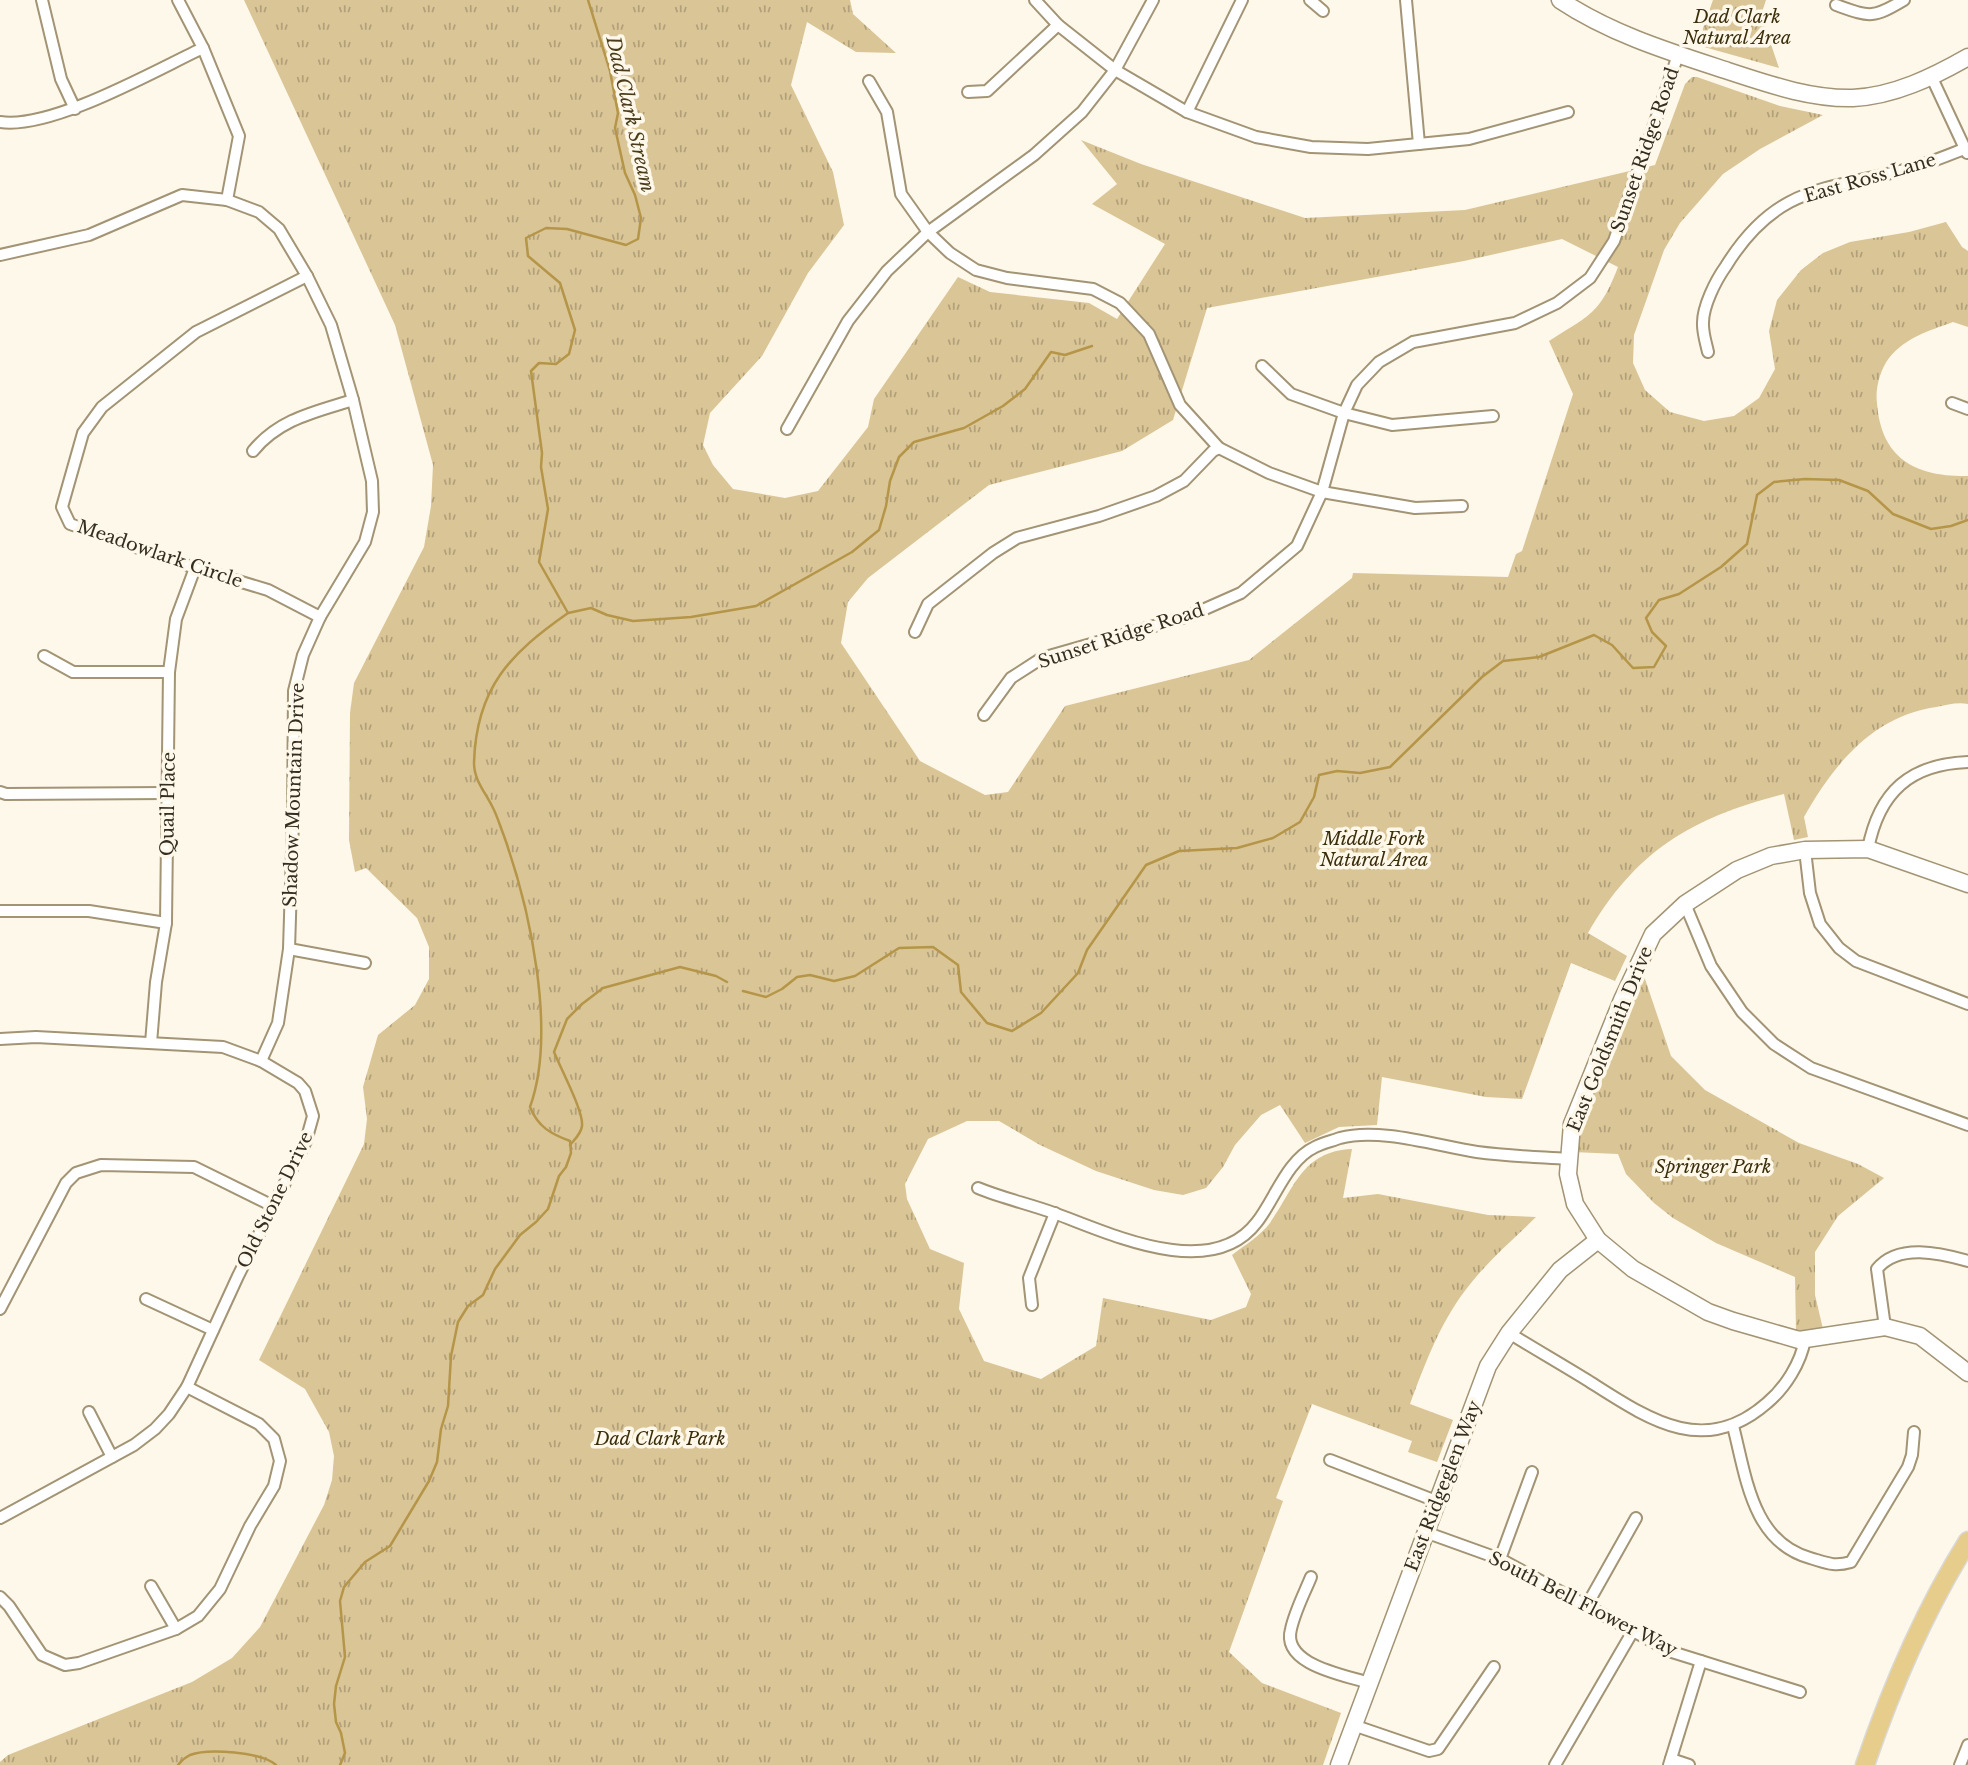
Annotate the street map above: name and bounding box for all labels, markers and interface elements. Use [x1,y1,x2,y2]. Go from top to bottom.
park label: Dad Clark Natural Area [1682,6,1791,49]
water label: Dad Clark Stream [601,33,660,195]
street label: Sunset Ridge Road [1606,65,1684,235]
street label: East Ross Lane [1801,149,1939,207]
street label: Meadowlark Circle [74,515,246,593]
street label: Sunset Ridge Road [1035,599,1207,673]
street label: Shadow Mountain Drive [279,682,309,908]
street label: Quail Place [156,752,180,856]
park label: Middle Fork Natural Area [1319,828,1428,871]
street label: East Goldsmith Drive [1563,943,1657,1135]
street label: Old Stone Drive [232,1128,318,1272]
park label: Springer Park [1655,1156,1771,1178]
street label: East Ridgeglen Way [1400,1397,1486,1574]
park label: Dad Clark Park [594,1428,726,1450]
street label: South Bell Flower Way [1485,1547,1681,1661]

